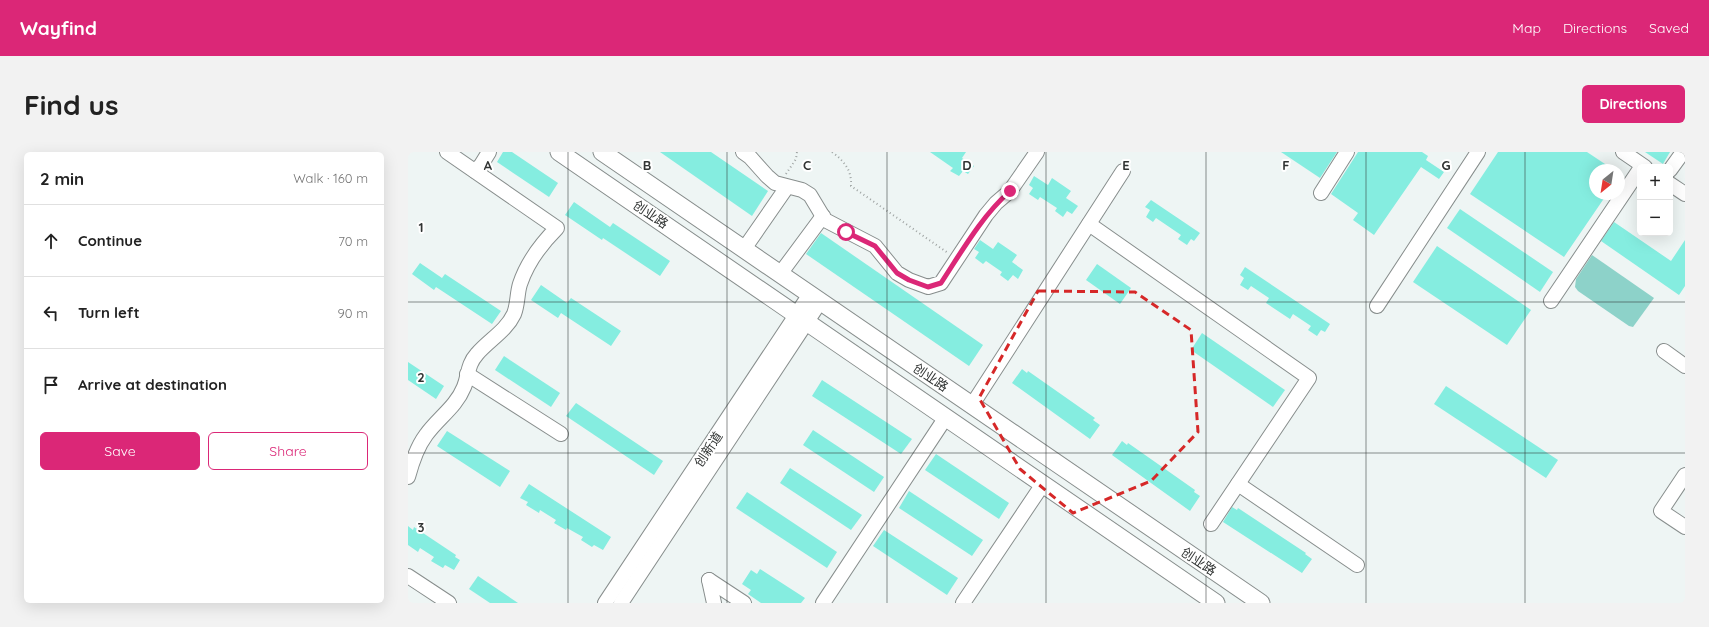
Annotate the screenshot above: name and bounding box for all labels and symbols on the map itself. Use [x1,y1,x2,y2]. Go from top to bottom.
text: A [484,157,493,173]
text: B [643,157,651,173]
text: C [803,157,811,173]
text: D [962,157,972,173]
text: E [1122,157,1130,173]
text: F [1282,157,1290,173]
text: G [1441,157,1451,173]
north arrow [1589,164,1625,200]
route end [1001,182,1019,200]
street label: 创业路 [630,196,672,232]
text: 1 [418,219,424,235]
route start [837,223,855,241]
street label: 创业路 [910,359,952,395]
text: 2 [417,369,425,385]
street label: 创新道 [690,428,726,470]
text: 3 [418,519,425,535]
street label: 创业路 [1178,543,1220,579]

